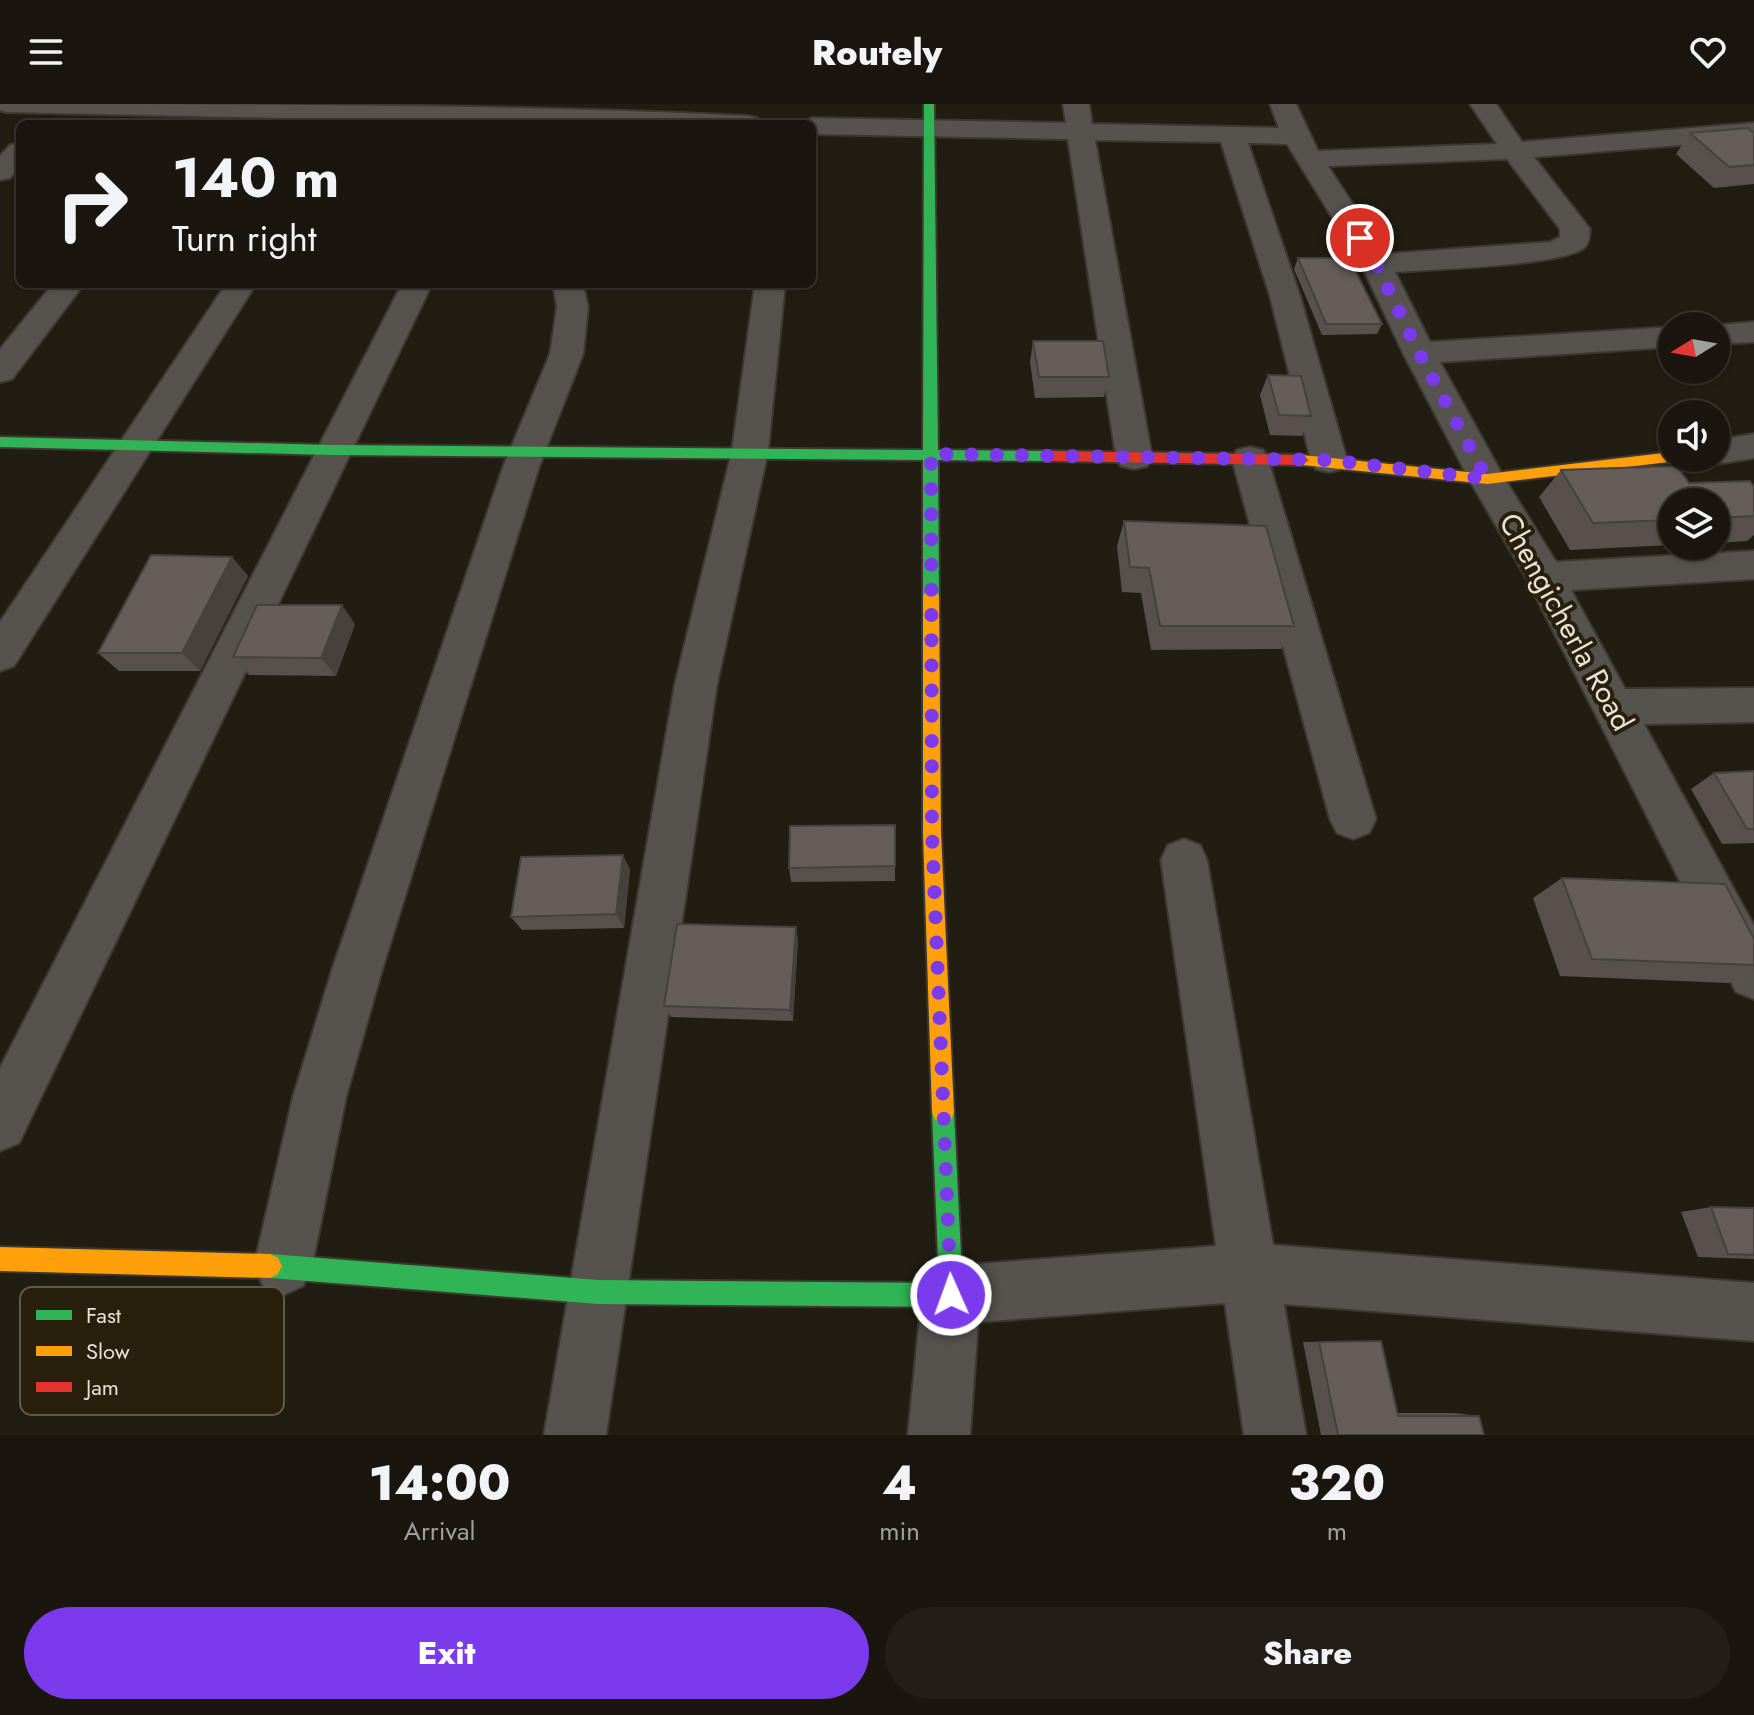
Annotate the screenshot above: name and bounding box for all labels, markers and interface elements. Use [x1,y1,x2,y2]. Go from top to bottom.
text: Routely [812,26,942,78]
icon: menu [24,30,68,74]
icon: heart [1686,30,1730,74]
text: 140 m [172,137,339,218]
icon: right [40,152,144,256]
pin [1326,204,1394,272]
text: Turn right [172,212,317,264]
icon: arrive [1338,216,1382,260]
north arrow [1658,312,1730,384]
map controls [1658,312,1730,560]
button: sound [1658,400,1730,472]
button: layers [1658,488,1730,560]
street label: Chengicherla Road [1489,505,1644,739]
position arrow [909,1253,993,1337]
legend [20,1287,284,1415]
text: Fast [86,1299,122,1331]
text: Slow [86,1335,130,1367]
text: Jam [83,1371,119,1403]
text: 14:00 [369,1449,510,1518]
text: 4 [882,1449,917,1518]
text: 320 [1289,1449,1385,1518]
text: Arrival [404,1512,475,1550]
text: min [879,1512,920,1550]
text: m [1327,1512,1347,1550]
button: Exit [24,1607,869,1699]
button: Share [885,1607,1730,1699]

